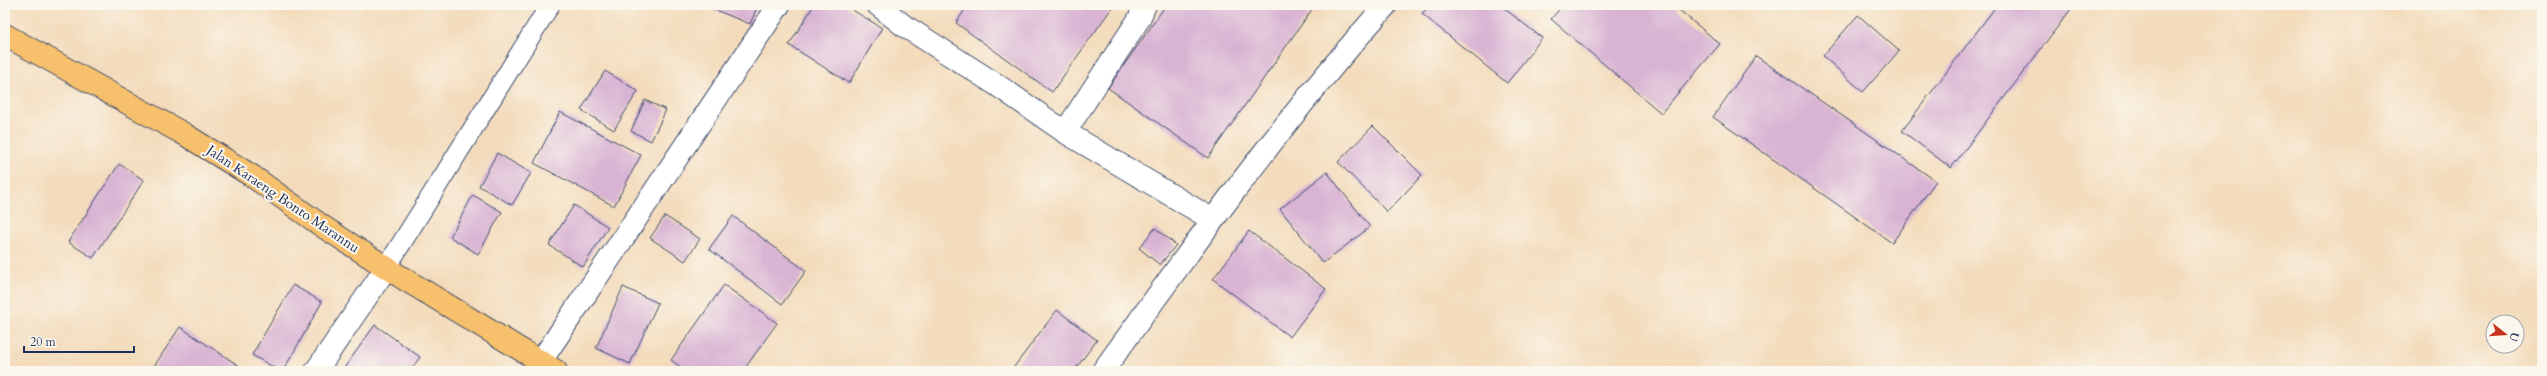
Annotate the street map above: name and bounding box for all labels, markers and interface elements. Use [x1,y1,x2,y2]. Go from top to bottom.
street label: Jalan Karaeng Bonto Marannu [201,140,363,258]
north arrow [2485,314,2525,354]
scale bar [24,328,134,354]
text: U [2506,330,2523,343]
text: 20 m [30,334,57,350]

